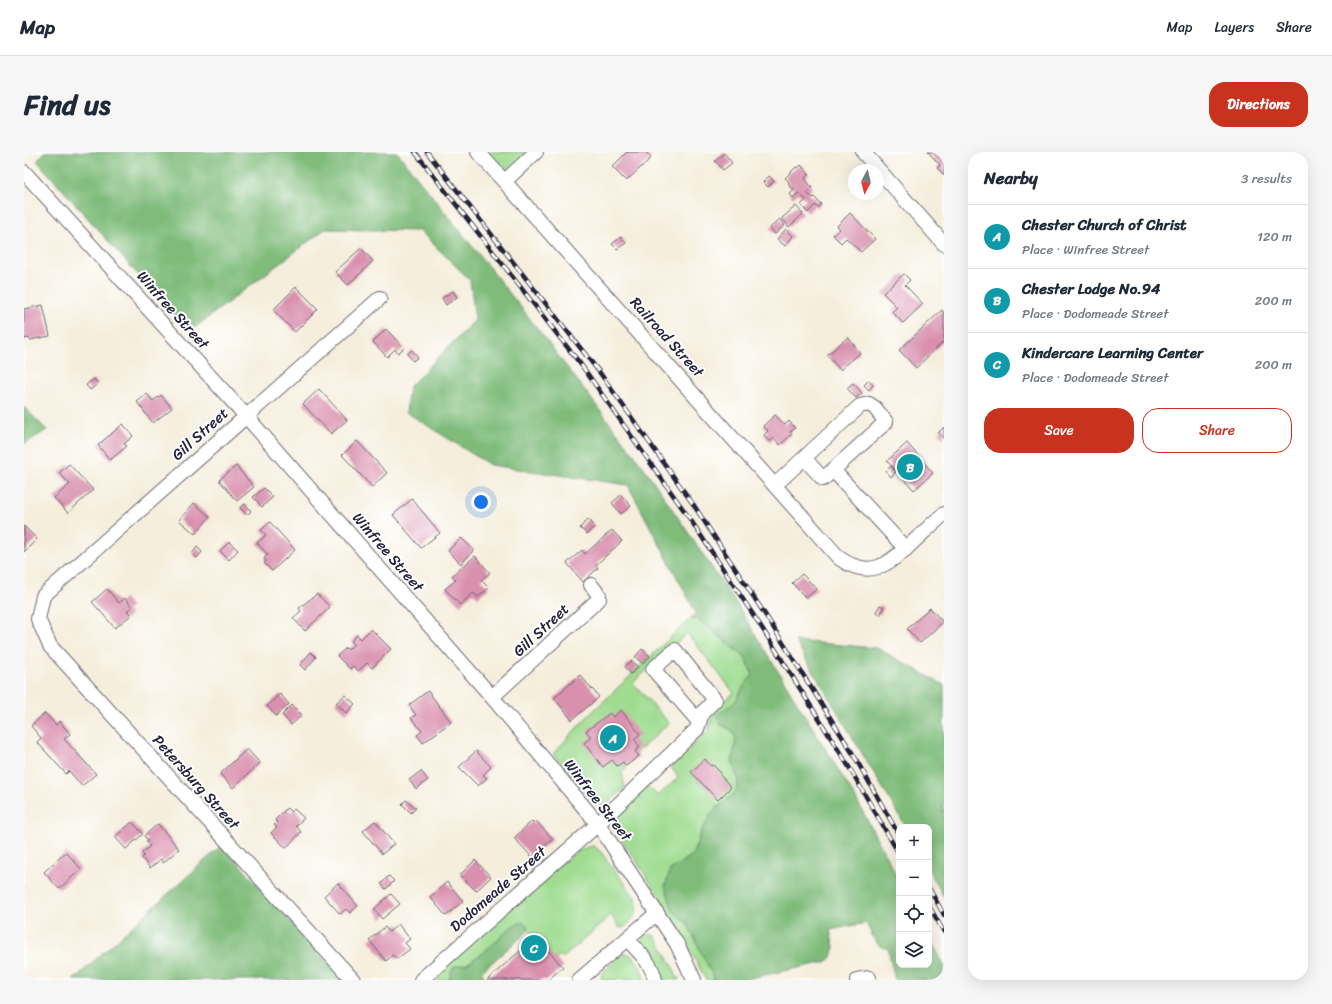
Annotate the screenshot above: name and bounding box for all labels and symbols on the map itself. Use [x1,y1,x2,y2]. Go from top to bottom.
north arrow [848,164,884,200]
street label: Winfree Street [130,265,216,356]
street label: Railroad Street [624,291,711,384]
street label: Gill Street [165,401,235,467]
pin: B [897,452,923,482]
your location [471,492,491,512]
street label: Winfree Street [346,506,431,599]
street label: Gill Street [507,596,576,663]
pin: A [600,723,626,753]
street label: Petersburg Street [146,728,247,836]
street label: Winfree Street [557,753,639,848]
street label: Dodomeade Street [444,839,553,939]
pin: C [521,933,547,963]

